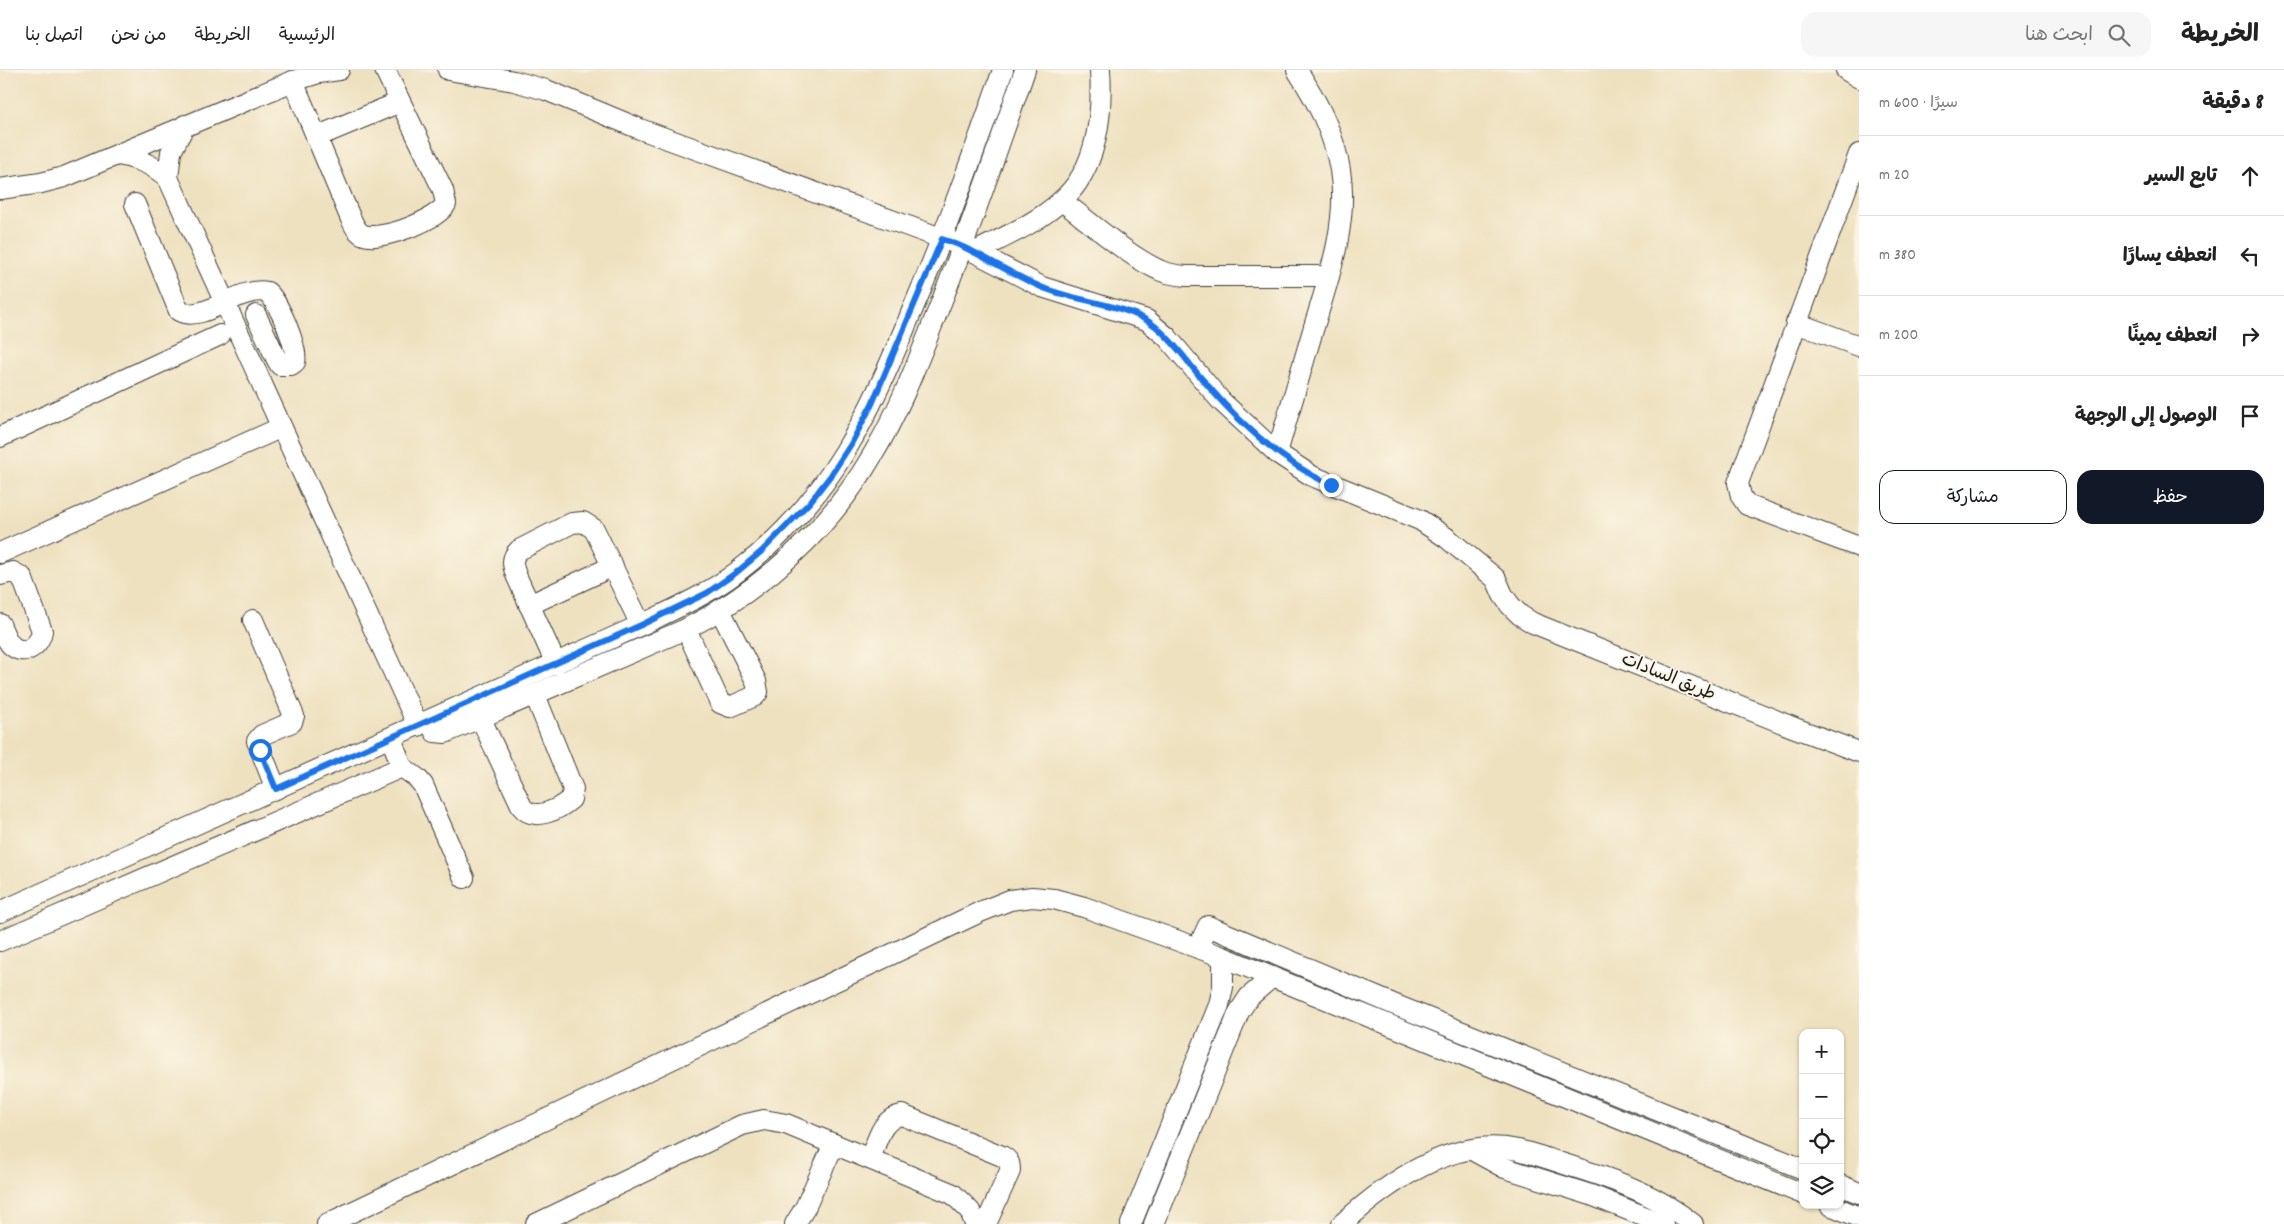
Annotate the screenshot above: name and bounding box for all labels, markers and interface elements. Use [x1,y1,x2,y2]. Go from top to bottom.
search box [1801,12,2151,57]
text: الخريطة [2181,19,2259,53]
icon: search [2105,21,2133,49]
text: ابحث هنا [2025,23,2093,50]
text: اتصل بنا [25,24,83,49]
text: من نحن [111,24,167,49]
text: الخريطة [195,24,251,49]
text: الرئيسية [279,24,335,49]
text: 8 دقيقة [2202,89,2264,119]
text: سيرًا · 600 m [1879,92,1958,115]
icon: ahead [2236,162,2264,190]
text: 20 m [1879,164,1909,187]
text: تابع السير [2145,164,2217,191]
icon: left [2236,242,2264,270]
text: 380 m [1879,244,1916,267]
text: انعطف يسارًا [2123,244,2217,271]
icon: right [2236,322,2264,350]
text: 200 m [1879,324,1918,347]
text: انعطف يمينًا [2128,324,2217,351]
icon: arrive [2236,402,2264,430]
text: الوصول إلى الوجهة [2075,404,2217,431]
button: مشاركة [1879,470,2067,524]
button: حفظ [2077,470,2264,524]
route end [1320,474,1343,497]
street label: طريق السادات [1617,648,1719,708]
route start [249,739,272,762]
map controls [1799,1029,1844,1209]
button: + [1799,1029,1844,1074]
button: − [1799,1074,1844,1119]
button: locate [1799,1119,1844,1164]
button: layers [1799,1164,1844,1209]

